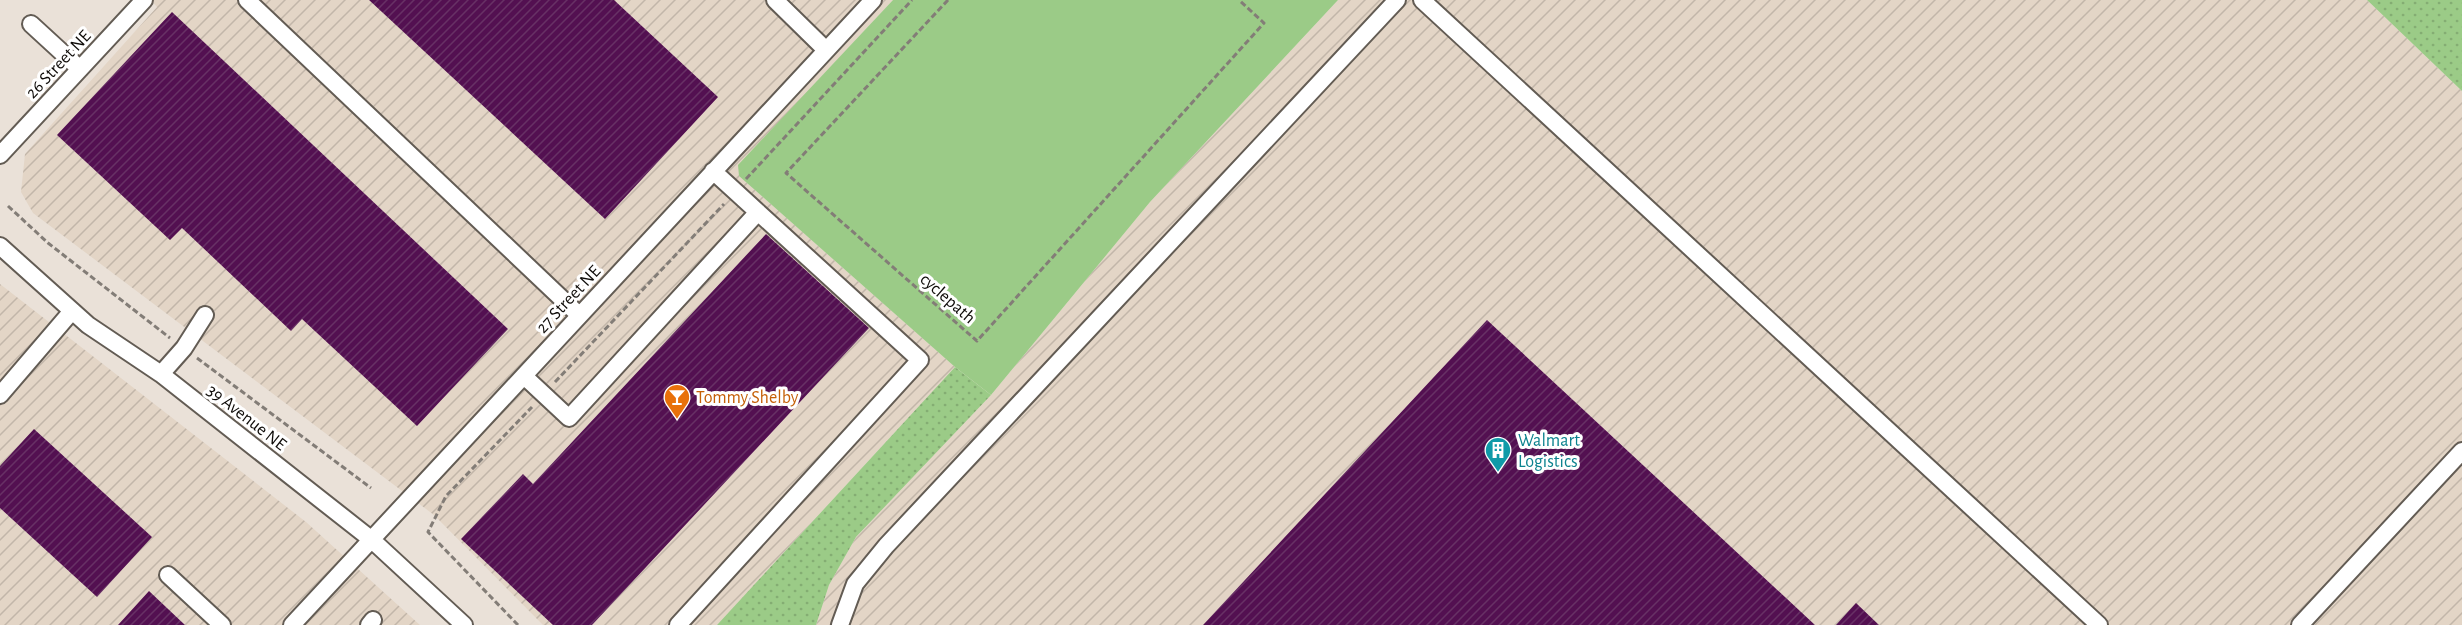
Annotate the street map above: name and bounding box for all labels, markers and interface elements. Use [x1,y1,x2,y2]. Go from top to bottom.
street label: 26 Street NE [23,27,95,102]
street label: 27 Street NE [533,262,605,337]
street label: cyclepath [916,270,978,327]
street label: 39 Avenue NE [203,381,290,454]
bar icon: Tommy Shelby [662,382,692,420]
place label: Tommy Shelby [696,389,799,407]
place label: Walmart Logistics [1518,432,1580,471]
building icon: Walmart Logistics [1483,435,1513,473]

